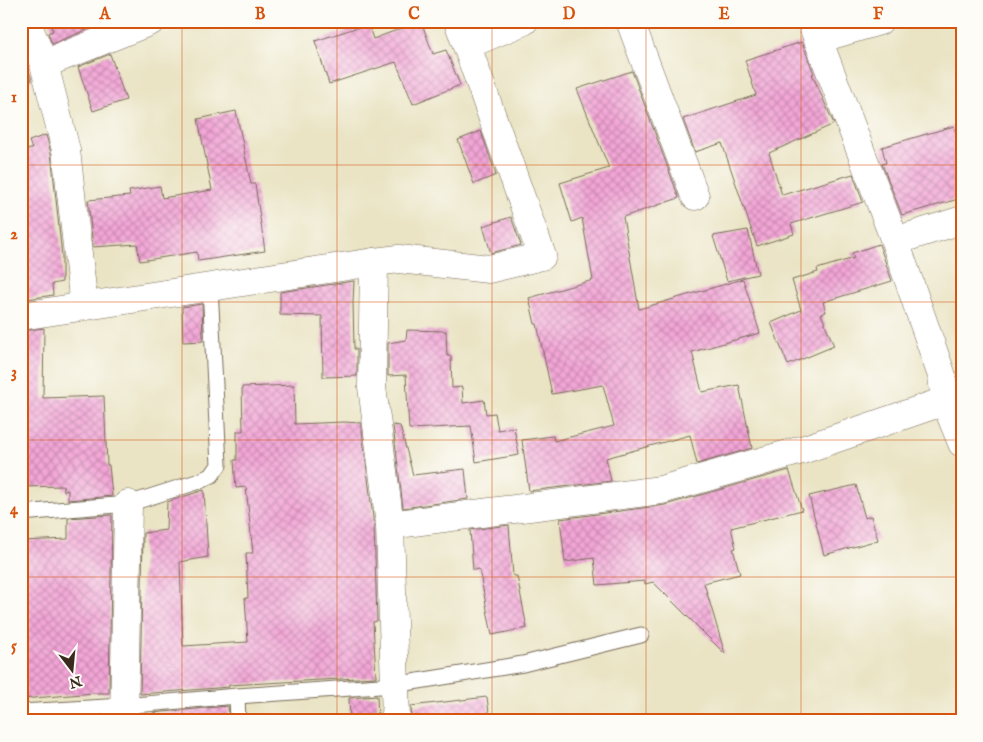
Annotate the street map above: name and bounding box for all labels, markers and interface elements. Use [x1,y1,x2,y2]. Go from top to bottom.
text: A [99,5,112,25]
text: B [255,5,266,25]
text: C [408,5,420,25]
text: D [563,5,576,25]
text: E [718,5,730,25]
text: F [873,5,884,25]
text: 1 [11,88,17,108]
text: 2 [10,225,18,245]
text: 3 [11,363,17,383]
text: 4 [10,500,19,520]
text: 5 [11,637,17,657]
north arrow [48,644,98,694]
text: N [67,671,85,692]

